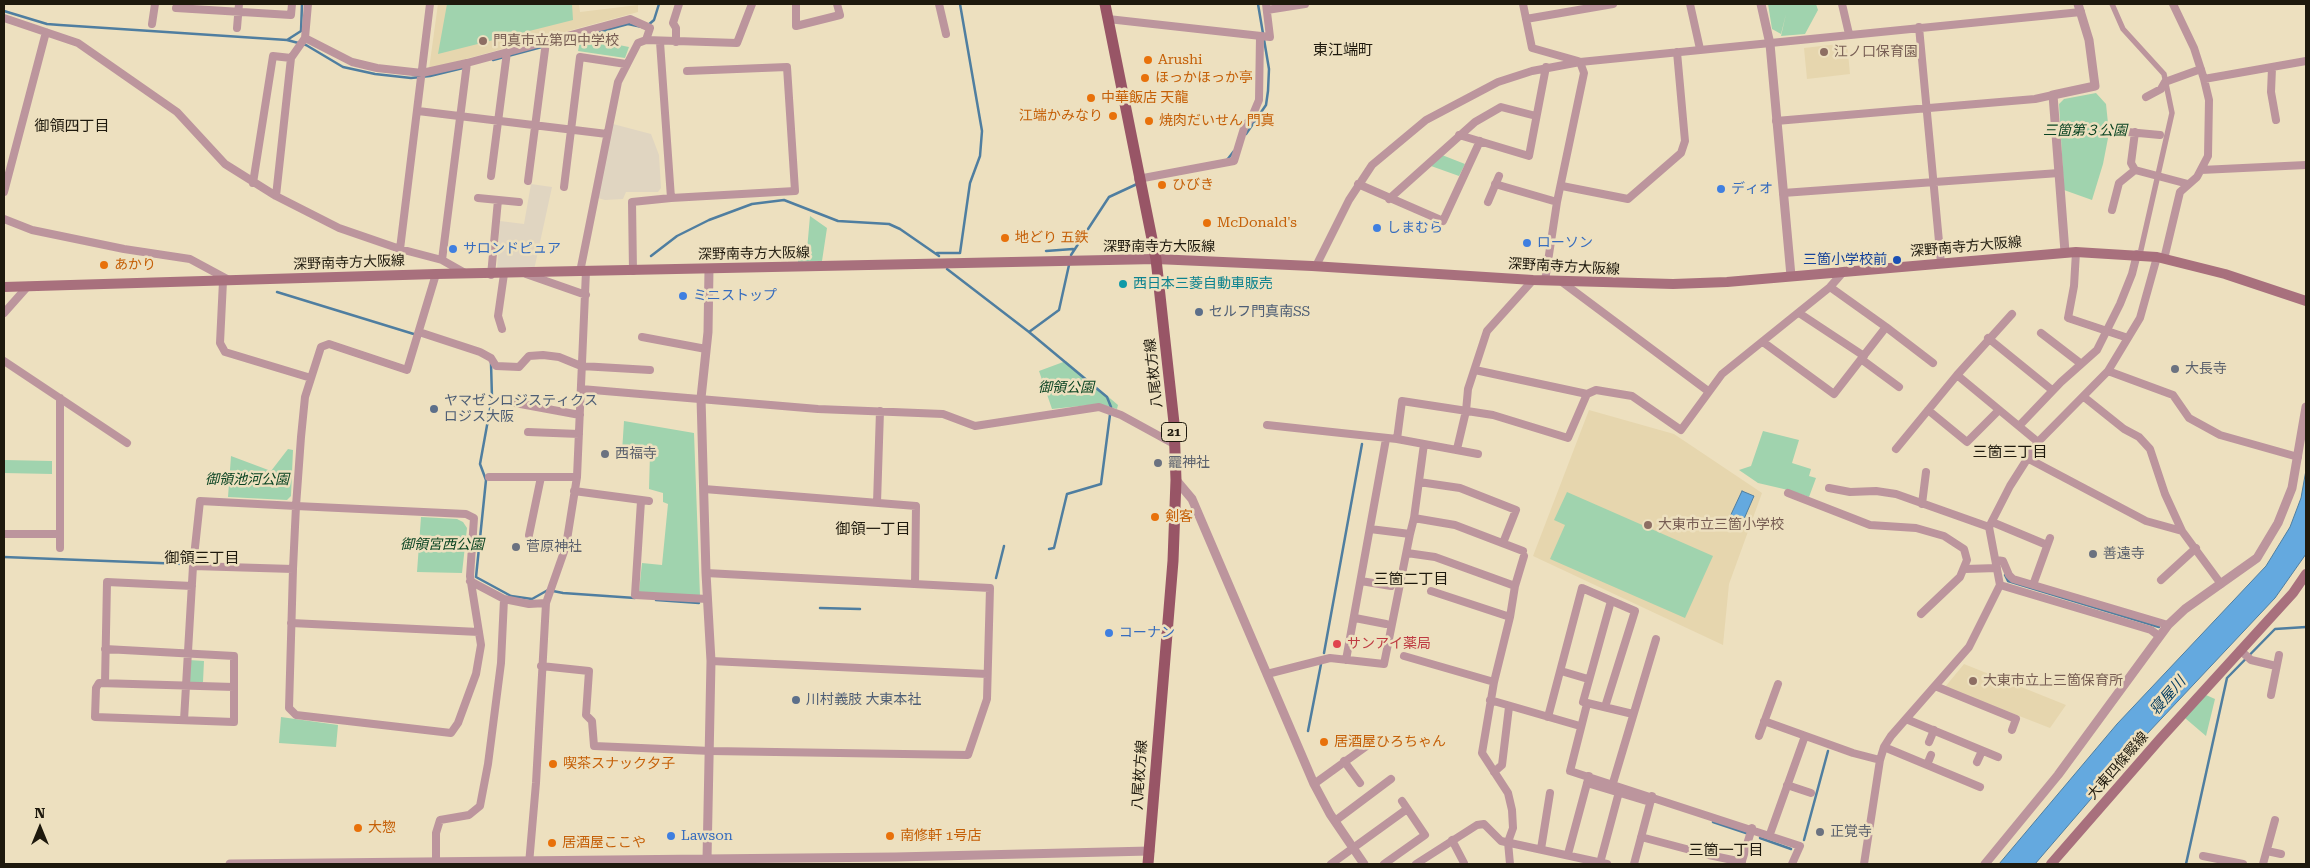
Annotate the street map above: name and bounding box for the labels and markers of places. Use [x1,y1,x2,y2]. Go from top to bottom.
place label: 門真市立第四中学校 [493,33,619,49]
marker: 門真市立第四中学校 [477,35,489,47]
place label: 江ノ口保育園 [1834,44,1918,60]
marker: 江ノ口保育園 [1818,46,1830,58]
place label: Arushi [1158,52,1202,68]
marker: Arushi [1142,54,1154,66]
place label: ほっかほっか亭 [1155,70,1253,86]
marker: ほっかほっか亭 [1139,72,1151,84]
place label: 中華飯店 天龍 [1101,90,1189,106]
marker: 中華飯店 天龍 [1085,92,1097,104]
place label: 江端かみなり [1019,108,1103,124]
marker: 江端かみなり [1107,110,1119,122]
place label: 焼肉だいせん 門真 [1159,113,1275,129]
marker: 焼肉だいせん 門真 [1143,115,1155,127]
place label: ひびき [1172,177,1214,193]
marker: ひびき [1156,179,1168,191]
place label: ディオ [1731,181,1773,197]
marker: ディオ [1715,183,1727,195]
place label: McDonald's [1217,215,1297,231]
marker: McDonald's [1201,217,1213,229]
place label: しまむら [1387,220,1443,236]
marker: しまむら [1371,222,1383,234]
place label: 地どり 五鉄 [1015,230,1089,246]
marker: 地どり 五鉄 [999,232,1011,244]
place label: ローソン [1537,235,1593,251]
marker: ローソン [1521,237,1533,249]
place label: サロンドピュア [463,241,561,257]
marker: サロンドピュア [447,243,459,255]
place label: 三箇小学校前 [1803,252,1887,268]
marker: 三箇小学校前 [1891,254,1903,266]
place label: あかり [114,257,156,273]
marker: あかり [98,259,110,271]
place label: 西日本三菱自動車販売 [1133,276,1273,292]
marker: 西日本三菱自動車販売 [1117,278,1129,290]
place label: ミニストップ [693,288,777,304]
marker: ミニストップ [677,290,689,302]
place label: セルフ門真南SS [1209,304,1310,320]
marker: セルフ門真南SS [1193,306,1205,318]
place label: 大長寺 [2185,361,2227,377]
marker: 大長寺 [2169,363,2181,375]
place label: ヤマゼンロジスティクス ロジス大阪 [444,393,598,426]
marker: ヤマゼンロジスティクス ロジス大阪 [428,403,440,415]
place label: 西福寺 [615,446,657,462]
marker: 西福寺 [599,448,611,460]
place label: 龗神社 [1168,455,1210,471]
marker: 龗神社 [1152,457,1164,469]
place label: 剣客 [1165,509,1193,525]
marker: 剣客 [1149,511,1161,523]
place label: 大東市立三箇小学校 [1658,517,1784,533]
marker: 大東市立三箇小学校 [1642,519,1654,531]
place label: 菅原神社 [526,539,582,555]
marker: 菅原神社 [510,541,522,553]
place label: 善遠寺 [2103,546,2145,562]
marker: 善遠寺 [2087,548,2099,560]
place label: コーナン [1119,625,1175,641]
marker: コーナン [1103,627,1115,639]
place label: サンアイ薬局 [1347,636,1431,652]
marker: サンアイ薬局 [1331,638,1343,650]
place label: 大東市立上三箇保育所 [1983,673,2123,689]
marker: 大東市立上三箇保育所 [1967,675,1979,687]
place label: 川村義肢 大東本社 [806,692,922,708]
marker: 川村義肢 大東本社 [790,694,802,706]
place label: 居酒屋ひろちゃん [1334,734,1446,750]
marker: 居酒屋ひろちゃん [1318,736,1330,748]
place label: 喫茶スナック夕子 [563,756,675,772]
marker: 喫茶スナック夕子 [547,758,559,770]
place label: 大惣 [368,820,396,836]
marker: 大惣 [352,822,364,834]
place label: 正覚寺 [1830,824,1872,840]
marker: 正覚寺 [1814,826,1826,838]
place label: Lawson [681,828,733,844]
place label: 南修軒 1号店 [900,828,981,844]
marker: Lawson [665,830,677,842]
marker: 南修軒 1号店 [884,830,896,842]
place label: 居酒屋ここや [562,835,646,851]
marker: 居酒屋ここや [546,837,558,849]

